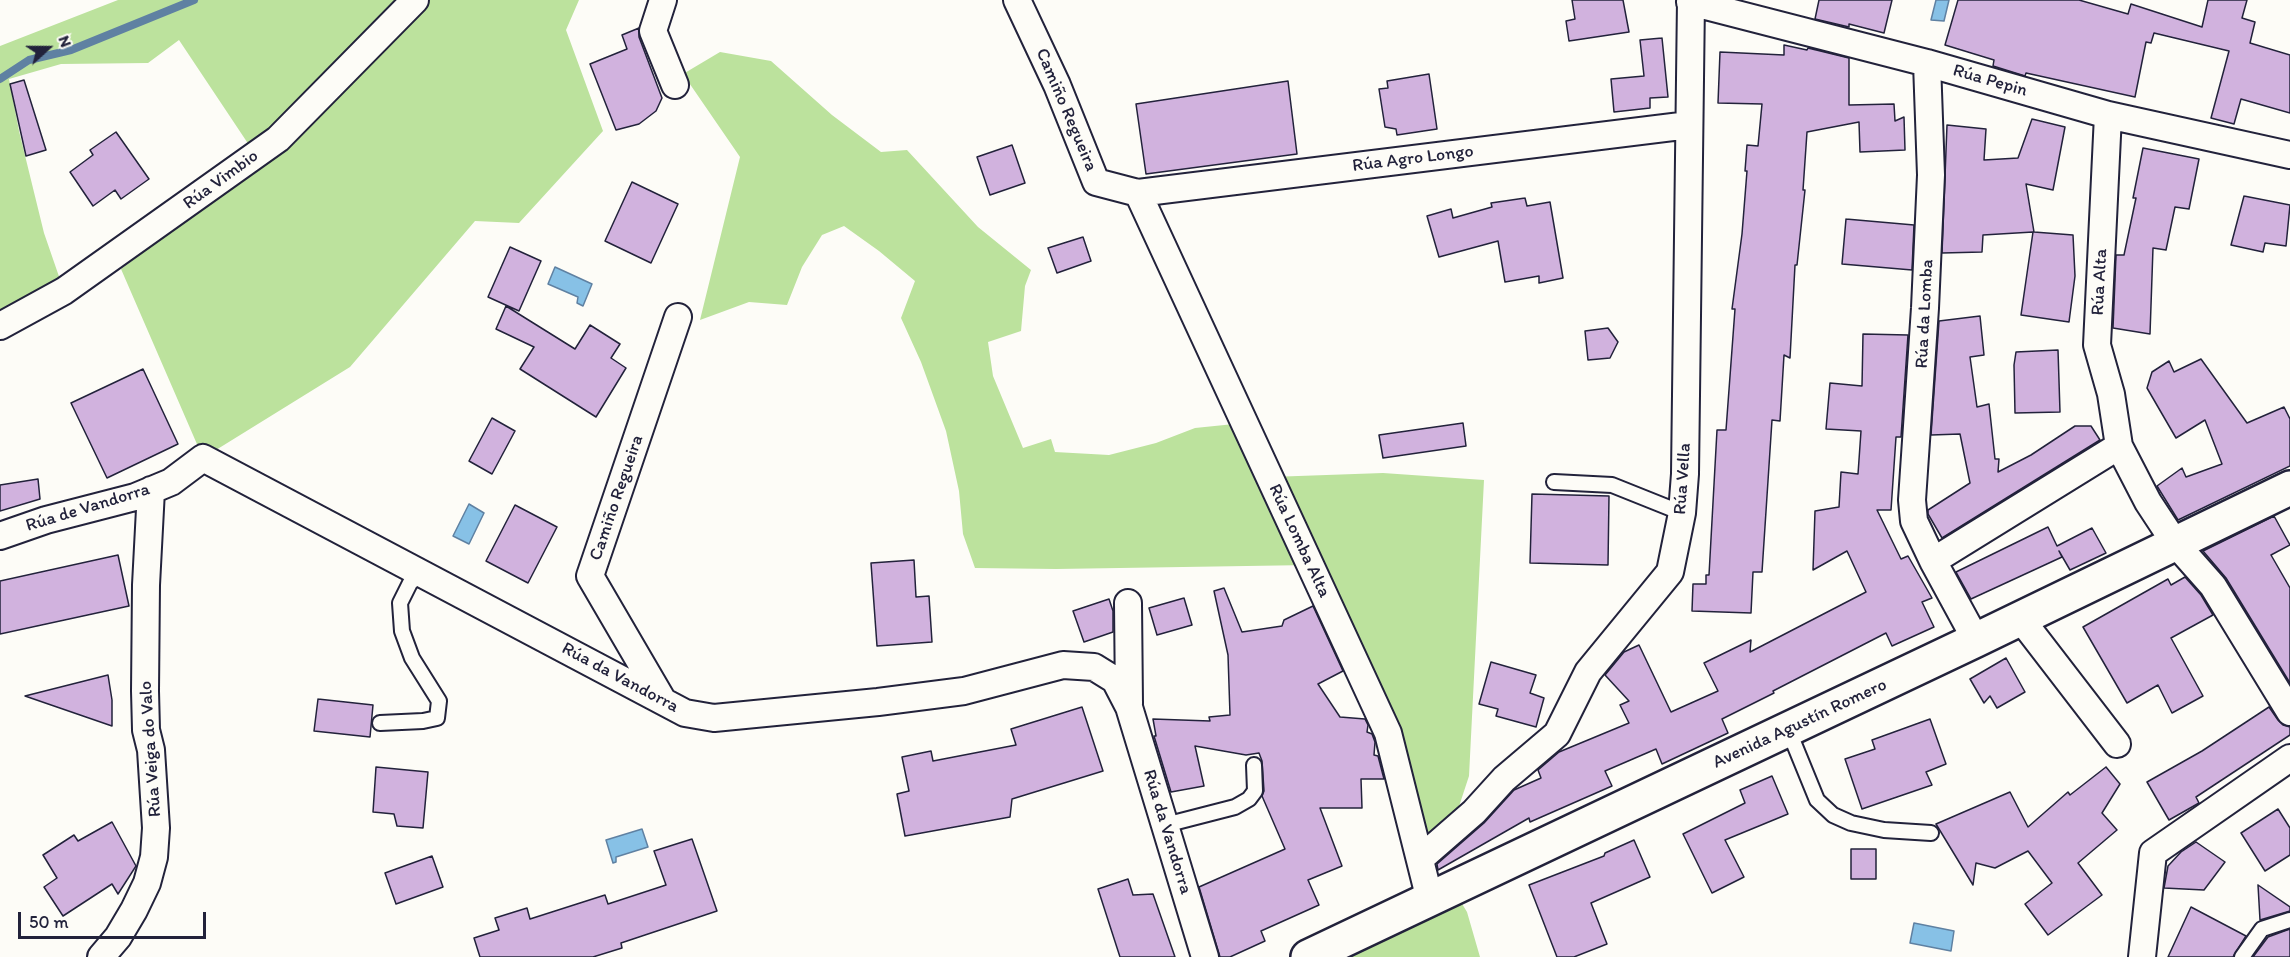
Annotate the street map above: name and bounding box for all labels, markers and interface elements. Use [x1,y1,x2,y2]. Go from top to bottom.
north arrow [18,18,78,78]
text: N [54,33,76,50]
street label: Camiño Regueira [1030,45,1102,175]
street label: Rúa Pepin [1950,60,2030,102]
street label: Rúa Agro Longo [1351,141,1475,177]
street label: Rúa Vimbio [179,145,263,215]
street label: Rúa Alta [2087,248,2113,316]
street label: Rúa da Lomba [1911,259,1939,369]
street label: Camiño Regueira [585,432,649,564]
street label: Rúa Vella [1670,442,1696,516]
street label: Rúa de Vandorra [23,479,153,537]
street label: Rúa Lomba Alta [1263,481,1335,601]
street label: Rúa da Vandorra [558,638,682,718]
street label: Avenida Agustín Romero [1710,674,1890,774]
street label: Rúa Veiga do Valo [135,680,167,818]
street label: Rúa da Vandorra [1138,767,1196,897]
scale bar [21,900,208,938]
text: 50 m [29,911,69,933]

